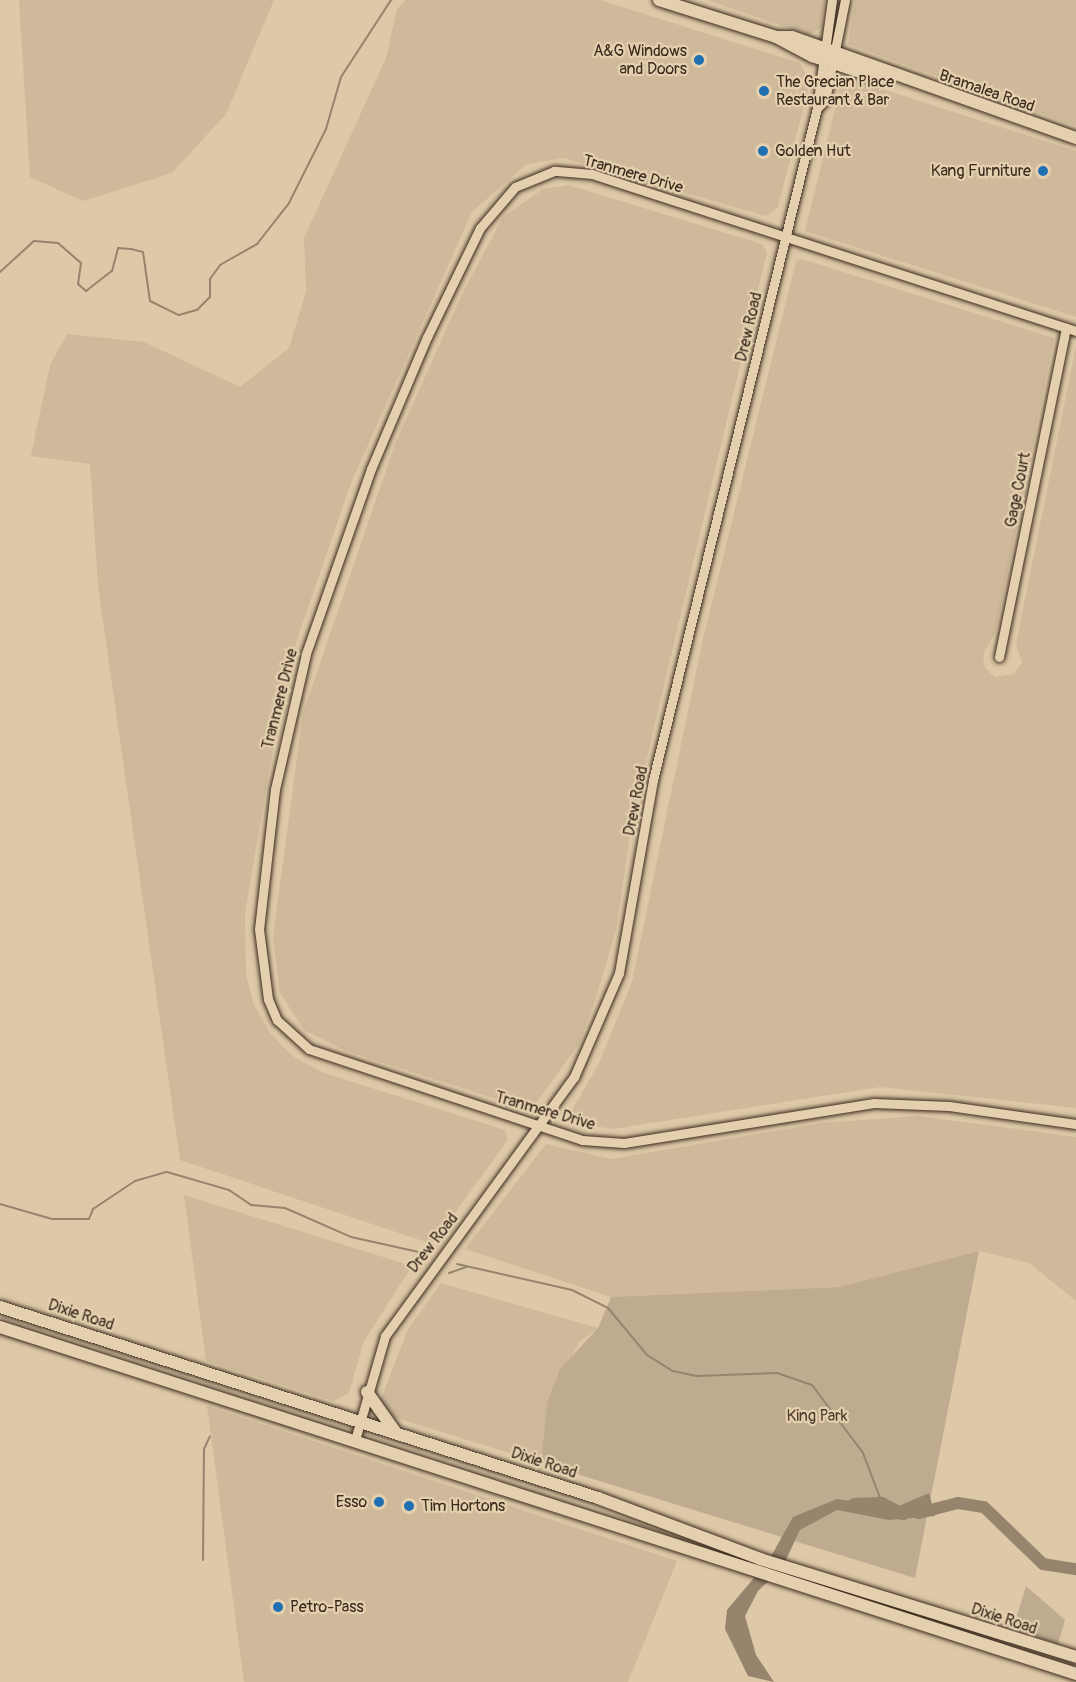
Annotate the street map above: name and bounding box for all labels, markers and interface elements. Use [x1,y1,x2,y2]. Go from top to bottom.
place label: A&G Windows and Doors [593,41,687,79]
marker: A&G Windows and Doors [692,53,706,67]
street label: Bramalea Road [937,66,1037,116]
place label: The Grecian Place Restaurant & Bar [776,72,894,110]
marker: The Grecian Place Restaurant & Bar [757,84,771,98]
place label: Golden Hut [775,141,851,161]
marker: Golden Hut [756,144,770,158]
street label: Tranmere Drive [581,151,685,197]
place label: Kang Furniture [931,161,1031,181]
marker: Kang Furniture [1036,164,1050,178]
street label: Drew Road [732,290,766,364]
street label: Gage Court [1001,451,1035,529]
street label: Tranmere Drive [258,647,302,751]
street label: Drew Road [620,764,652,838]
street label: Tranmere Drive [493,1088,597,1134]
street label: Drew Road [404,1209,462,1277]
street label: Dixie Road [46,1295,116,1335]
park label: King Park [787,1406,847,1426]
street label: Dixie Road [509,1443,579,1483]
place label: Esso [336,1492,367,1512]
marker: Esso [372,1495,386,1509]
place label: Tim Hortons [421,1496,505,1516]
marker: Tim Hortons [402,1499,416,1513]
place label: Petro-Pass [290,1597,364,1617]
street label: Dixie Road [969,1599,1039,1639]
marker: Petro-Pass [271,1600,285,1614]

